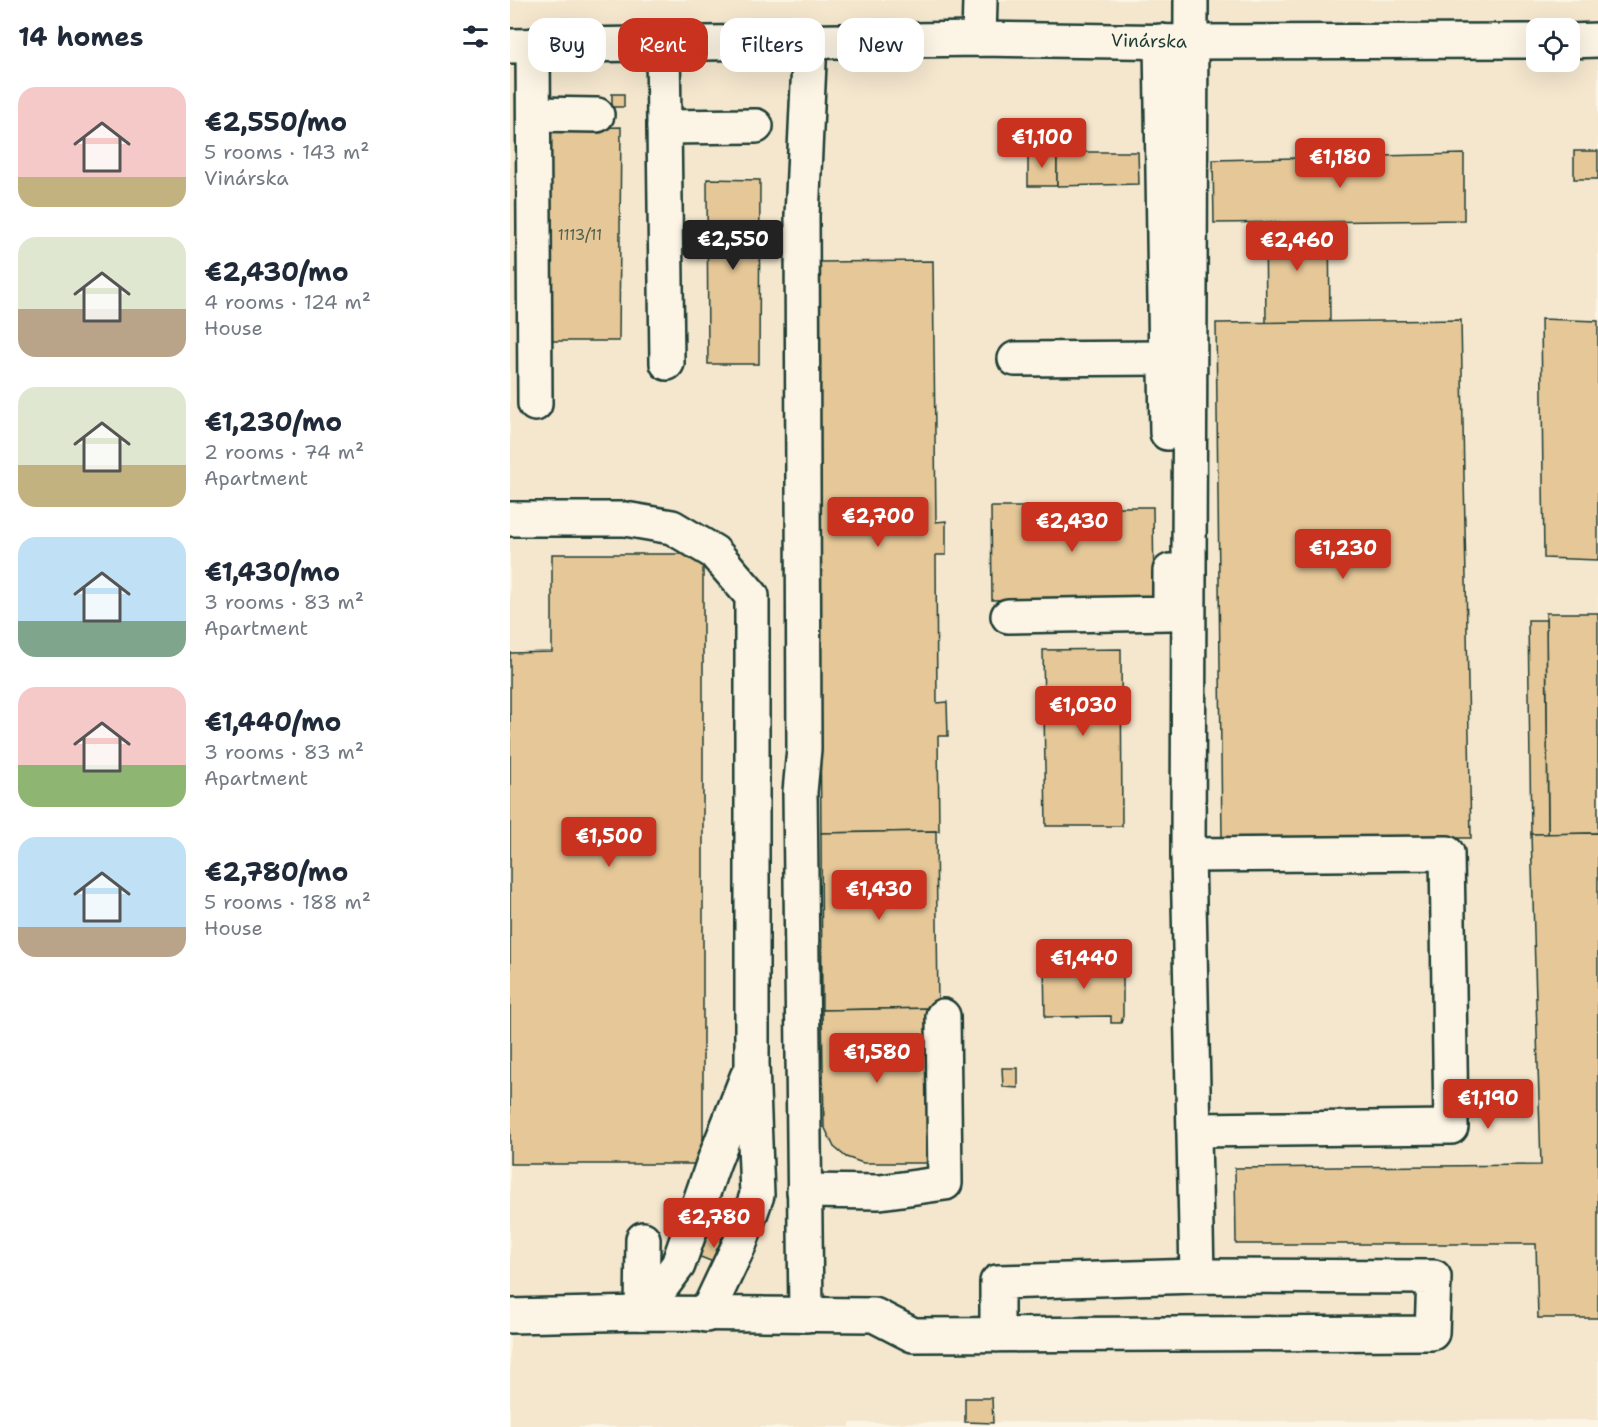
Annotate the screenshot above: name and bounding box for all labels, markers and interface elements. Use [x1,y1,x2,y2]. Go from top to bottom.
chip: Buy [528,18,606,72]
chip: Rent [618,18,708,72]
chip: Filters [720,18,825,72]
chip: New [837,18,924,72]
map controls [1526,18,1580,72]
button: locate [1526,18,1580,72]
text: 14 homes [18,19,144,54]
icon: filters [459,20,492,53]
street label: Vinárska [1111,28,1187,54]
text: €2,550/mo [204,104,347,139]
icon: home [66,111,138,183]
pin: €1,100 [993,118,1091,169]
text: €1,100 [1011,124,1073,150]
pin: €1,180 [1291,138,1389,189]
text: 5 rooms · 143 m² [204,139,369,165]
text: €1,180 [1309,144,1371,170]
text: Vinárska [204,165,289,191]
pin: €2,550 [684,220,782,271]
pin: €2,460 [1248,221,1346,272]
house number: 1113/11 [558,225,602,245]
text: €2,550 [697,226,769,252]
text: €2,460 [1260,227,1334,253]
text: €2,430/mo [204,254,349,289]
icon: home [66,261,138,333]
text: 4 rooms · 124 m² [204,289,371,315]
text: House [204,315,263,341]
text: €1,230/mo [204,404,342,439]
icon: home [66,411,138,483]
text: 2 rooms · 74 m² [204,439,364,465]
text: Apartment [204,465,308,491]
pin: €2,700 [829,497,927,548]
pin: €2,430 [1023,502,1121,553]
text: €2,700 [841,503,915,529]
text: €2,430 [1035,508,1109,534]
pin: €1,230 [1294,529,1392,580]
text: €1,230 [1309,535,1377,561]
text: €1,430/mo [204,554,340,589]
icon: home [66,561,138,633]
text: 3 rooms · 83 m² [204,589,364,615]
text: Apartment [204,615,308,641]
pin: €1,030 [1034,686,1132,737]
text: €1,030 [1049,692,1117,718]
text: €1,440/mo [204,704,342,739]
icon: home [66,711,138,783]
text: 3 rooms · 83 m² [204,739,364,765]
text: Apartment [204,765,308,791]
pin: €1,500 [560,817,658,868]
text: €1,500 [575,823,643,849]
text: €2,780/mo [204,854,348,889]
icon: home [66,861,138,933]
pin: €1,430 [830,870,928,921]
text: €1,430 [846,876,912,902]
text: 5 rooms · 188 m² [204,889,371,915]
text: House [204,915,263,941]
pin: €1,440 [1035,939,1133,990]
text: €1,440 [1050,945,1118,971]
pin: €1,580 [828,1033,926,1084]
text: €1,580 [843,1039,911,1065]
pin: €1,190 [1439,1079,1537,1130]
text: €1,190 [1457,1085,1519,1111]
pin: €2,780 [665,1198,763,1249]
text: €2,780 [678,1204,750,1230]

